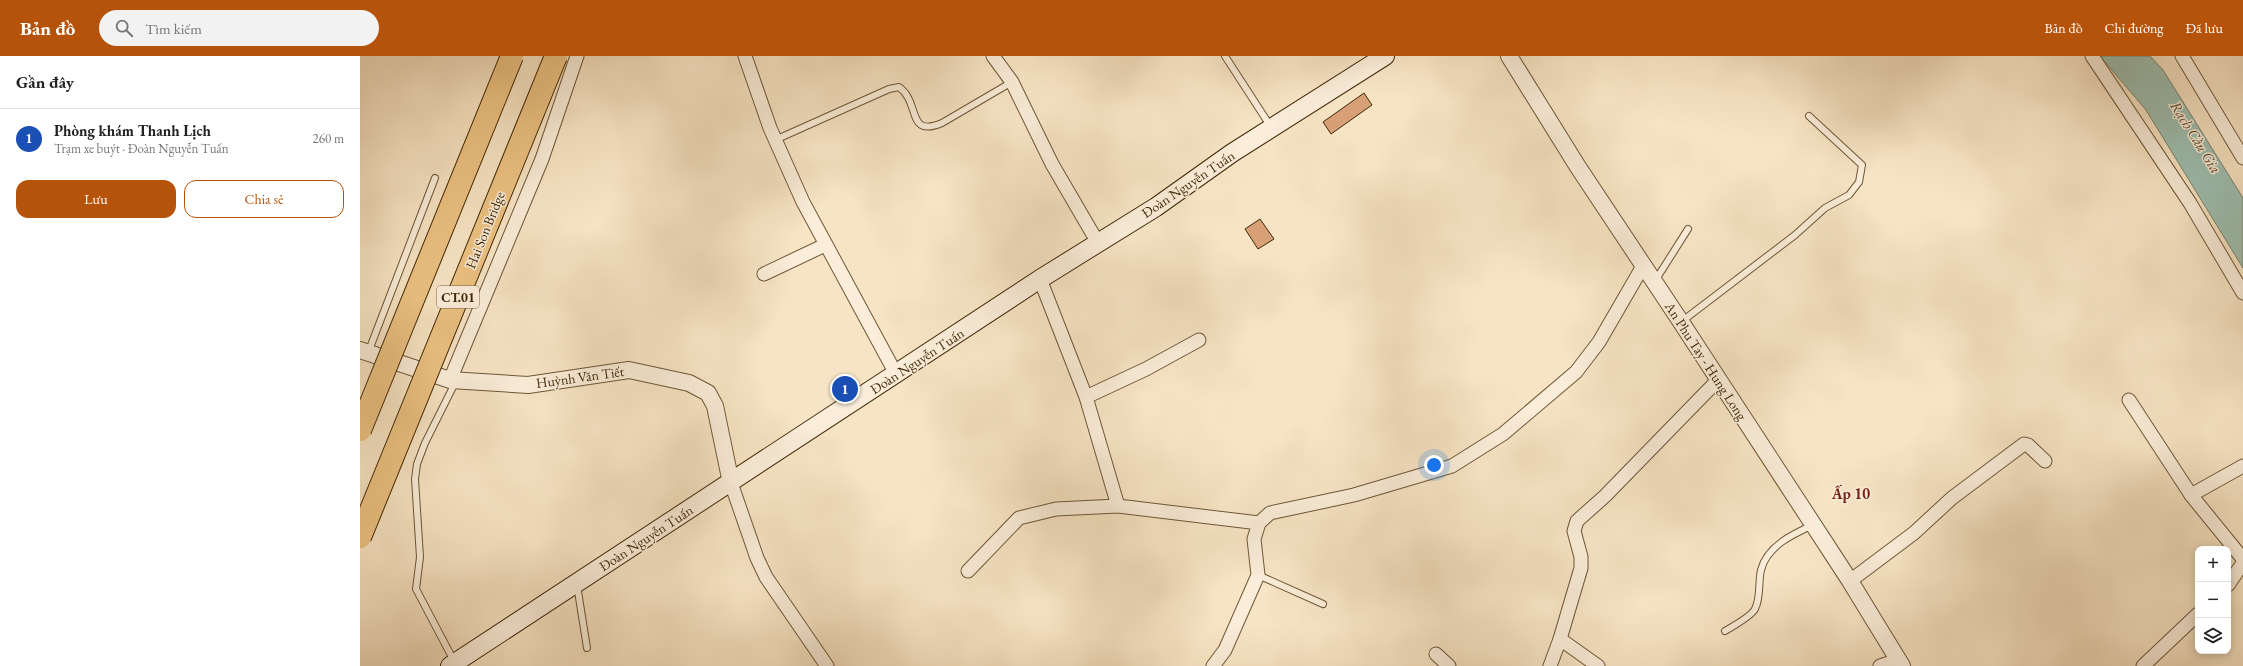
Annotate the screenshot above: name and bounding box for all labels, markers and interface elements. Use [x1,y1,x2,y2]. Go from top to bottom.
search box [99,10,379,46]
text: Bản đồ [20,16,75,41]
icon: search [113,17,135,39]
text: Tìm kiếm [145,19,202,38]
text: Bản đồ [2045,19,2083,37]
text: Chỉ đường [2105,19,2163,37]
text: Đã lưu [2185,19,2223,37]
text: Gần đây [16,71,74,93]
water label: Rạch Cầu Gia [2166,97,2226,177]
text: Phòng khám Thanh Lịch [54,121,211,140]
text: 1 [26,130,32,147]
text: 260 m [313,130,344,147]
text: Trạm xe buýt · Đoàn Nguyễn Tuấn [54,140,229,157]
street label: Đoàn Nguyễn Tuấn [1138,146,1239,222]
button: Lưu [16,180,176,218]
button: Chia sẻ [184,180,344,218]
street label: Hai Son Bridge [461,188,509,271]
road number: CT.01 [437,286,479,308]
street label: An Phu Tay - Hung Long [1660,298,1751,424]
street label: Đoàn Nguyễn Tuấn [867,324,968,398]
street label: Huỳnh Văn Tiết [535,362,626,392]
pin: 1 [832,374,858,404]
your location [1424,455,1444,475]
district label: Ấp 10 [1831,484,1870,503]
street label: Đoàn Nguyễn Tuấn [596,501,697,575]
map controls [2195,546,2231,654]
button: + [2195,546,2231,582]
button: − [2195,582,2231,618]
button: layers [2195,618,2231,654]

